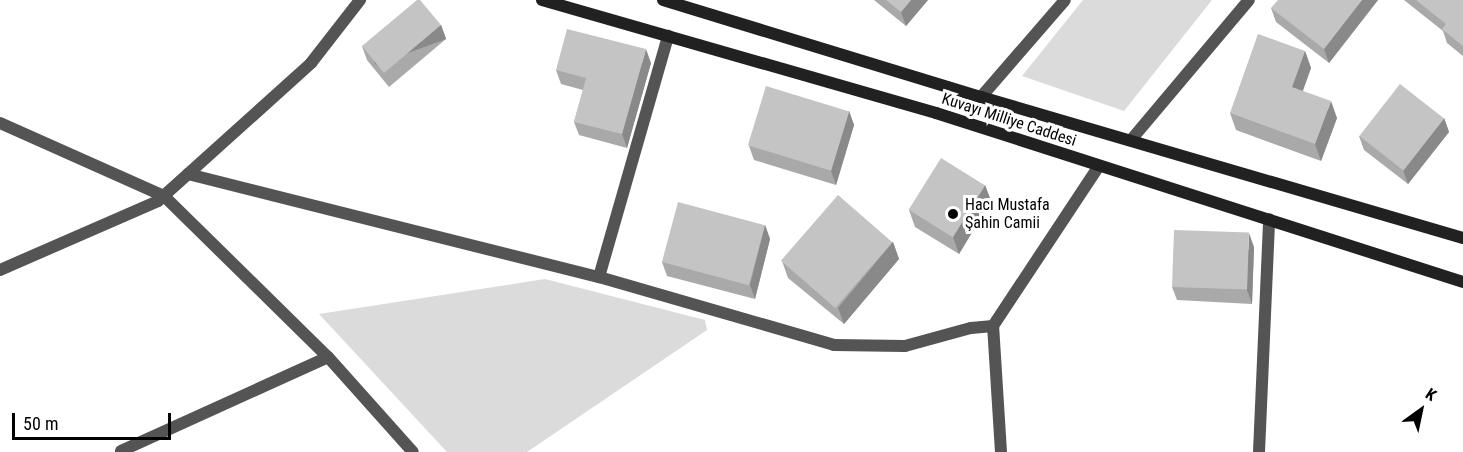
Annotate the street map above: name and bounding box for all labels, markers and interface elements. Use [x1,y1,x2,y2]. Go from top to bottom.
street label: Kuvayı Milliye Caddesi [939,89,1079,151]
place label: Hacı Mustafa Şahin Camii [965,195,1050,233]
marker: Hacı Mustafa Şahin Camii [946,207,960,221]
north arrow [1391,380,1451,440]
text: K [1422,384,1440,405]
scale bar [15,401,174,439]
text: 50 m [23,413,58,434]

